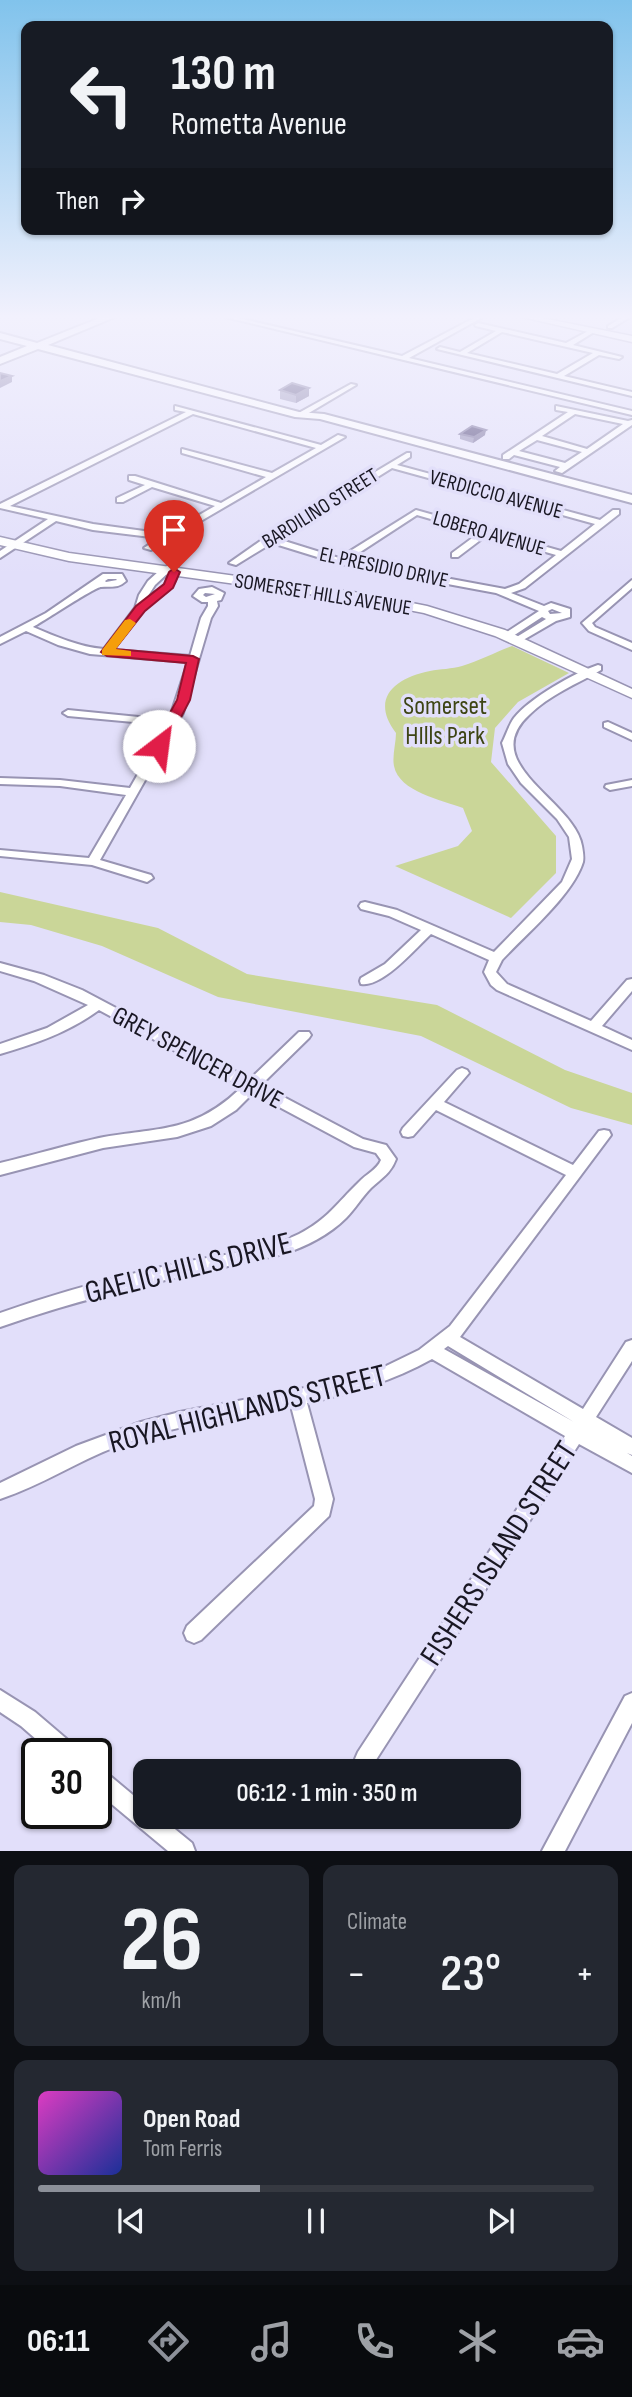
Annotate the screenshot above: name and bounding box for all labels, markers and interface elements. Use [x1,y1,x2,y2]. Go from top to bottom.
text: 130 m [171,45,276,104]
icon: left [56,49,147,140]
text: Rometta Avenue [171,105,347,144]
icon: right [113,182,151,220]
text: Then [56,186,99,217]
street label: BARDILINO STREET [258,463,383,554]
street label: VERDICCIO AVENUE [427,465,565,524]
pin [144,500,204,572]
street label: LOBERO AVENUE [430,506,548,561]
icon: arrive [155,511,193,549]
street label: EL PRESIDIO DRIVE [317,542,450,593]
street label: SOMERSET HILLS AVENUE [233,568,413,621]
park label: Somerset HIlls Park [403,691,487,752]
position arrow [122,709,196,783]
street label: GREY SPENCER DRIVE [107,1000,288,1116]
street label: GAELIC HILLS DRIVE [81,1224,296,1313]
street label: ROYAL HIGHLANDS STREET [105,1356,390,1463]
street label: FISHERS ISLAND STREET [412,1434,586,1673]
speed limit sign: 30 [21,1738,112,1829]
text: 06:12 · 1 min · 350 m [236,1778,418,1809]
text: 26 [120,1887,203,1996]
text: Climate [347,1908,407,1936]
text: 23° [440,1943,501,2006]
text: − [347,1952,366,1997]
text: + [575,1952,594,1997]
text: km/h [142,1987,181,2015]
text: Open Road [143,2104,240,2135]
text: Tom Ferris [143,2135,222,2163]
icon: previous [112,2202,150,2240]
icon: pause [297,2202,335,2240]
icon: next [482,2202,520,2240]
icon: directions [144,2317,193,2366]
icon: music [247,2317,296,2366]
icon: phone [350,2317,399,2366]
icon: climate [453,2317,502,2366]
icon: car [556,2317,605,2366]
text: 06:11 [27,2322,90,2361]

